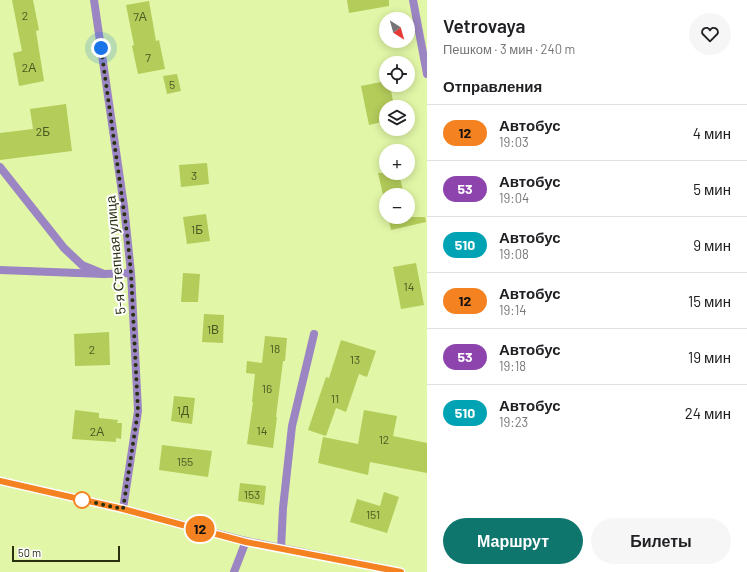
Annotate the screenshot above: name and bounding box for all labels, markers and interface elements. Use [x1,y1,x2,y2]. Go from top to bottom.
house number: 2 [22,8,28,22]
house number: 7А [133,9,147,23]
north arrow [379,12,415,48]
map controls [379,12,415,224]
button: heart [689,13,731,55]
text: Vetrovaya [443,14,525,37]
your location [91,38,111,58]
text: Пешком · 3 мин · 240 m [443,41,575,57]
house number: 7 [145,50,151,64]
button: locate [379,56,415,92]
house number: 2А [22,60,36,74]
house number: 5 [169,77,175,91]
text: Отправления [443,77,542,95]
button: layers [379,100,415,136]
text: Автобус [499,116,561,134]
house number: 2Б [36,124,50,138]
text: 12 [459,124,471,141]
text: 4 мин [693,124,731,142]
text: 19:03 [499,134,529,150]
button: + [379,144,415,180]
house number: 3 [191,168,197,182]
text: Автобус [499,172,561,190]
text: 53 [457,180,473,197]
text: 5 мин [693,180,731,198]
button: − [379,188,415,224]
text: 19:04 [499,190,529,206]
street label: 5-я Степная улица [101,195,129,315]
house number: 1Б [191,222,203,236]
text: Автобус [499,228,561,246]
text: 510 [455,236,475,253]
text: 9 мин [693,236,731,254]
text: 19:08 [499,246,529,262]
house number: 14 [404,279,414,293]
text: Автобус [499,284,561,302]
text: 12 [459,292,471,309]
text: 15 мин [688,292,731,310]
text: 19:14 [499,302,526,318]
house number: 1В [207,322,219,336]
text: Автобус [499,340,561,358]
house number: 18 [270,341,280,355]
house number: 2 [89,342,95,356]
text: 53 [457,348,473,365]
text: 19 мин [688,348,731,366]
house number: 13 [350,352,360,366]
text: 19:18 [499,358,526,374]
house number: 16 [262,381,272,395]
house number: 11 [331,391,339,405]
text: Автобус [499,396,561,414]
house number: 1Д [177,403,189,418]
text: 510 [455,404,475,421]
text: 24 мин [685,404,731,422]
text: 19:23 [499,414,528,430]
house number: 14 [257,423,267,437]
house number: 2А [90,424,104,438]
house number: 12 [379,432,389,446]
house number: 155 [177,454,193,468]
house number: 153 [244,487,260,501]
unlabelled marker [73,491,91,509]
house number: 151 [366,507,380,521]
line badge: 12 [182,516,218,542]
button: Маршрут [443,518,583,564]
button: Билеты [591,518,731,564]
text: 12 [194,520,206,537]
scale bar [12,544,120,563]
text: 50 m [18,546,41,559]

